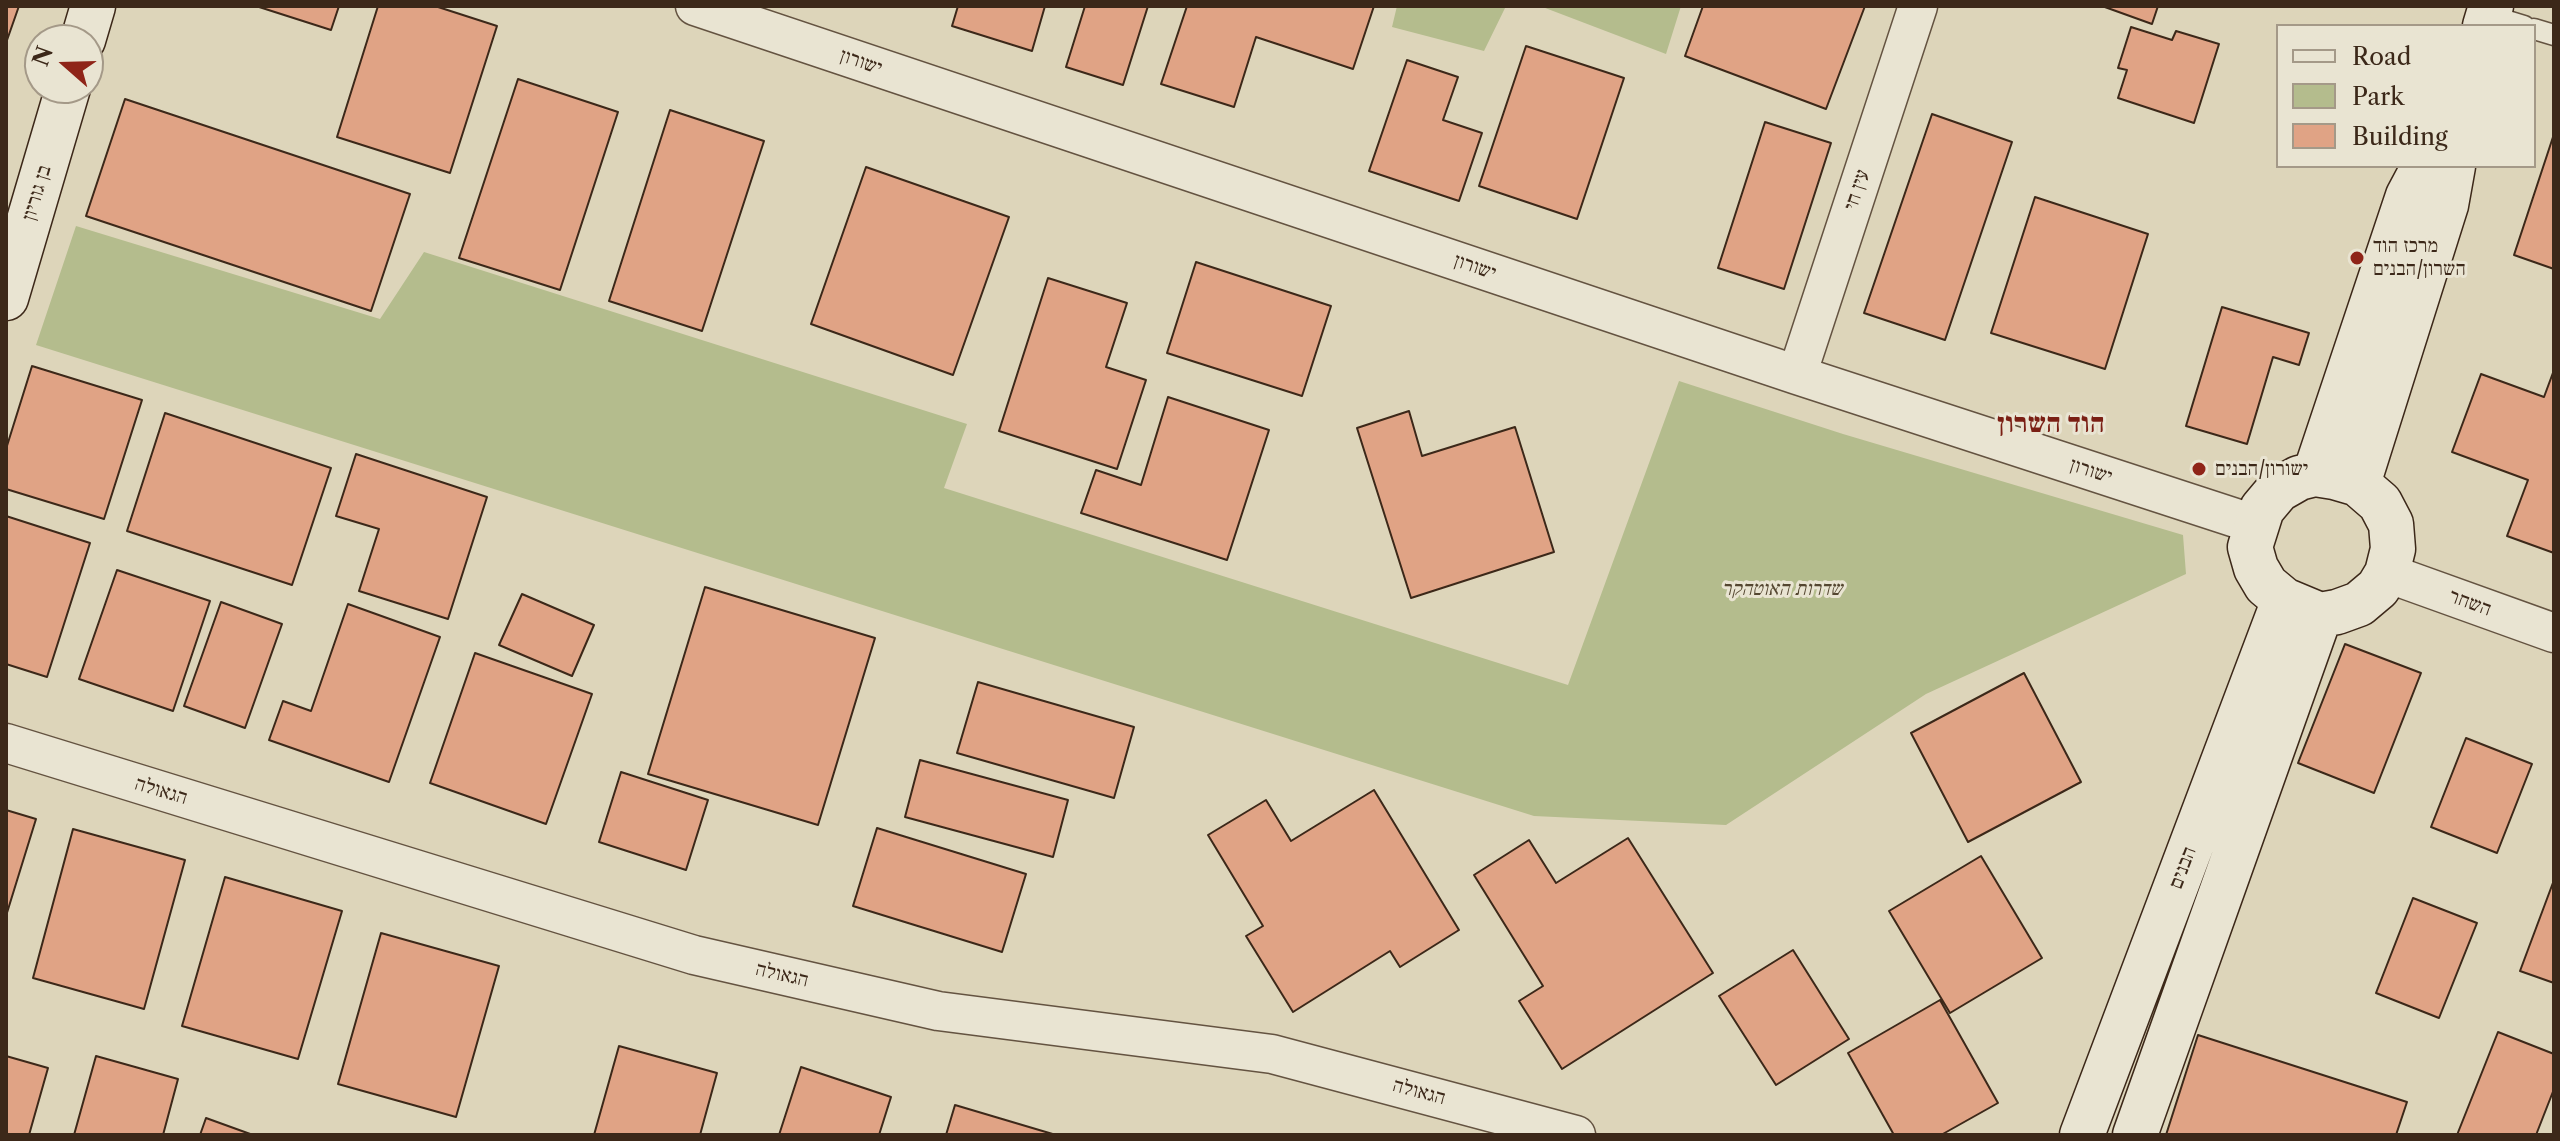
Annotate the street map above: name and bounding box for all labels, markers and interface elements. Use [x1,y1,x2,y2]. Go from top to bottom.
north arrow [24,24,104,104]
legend [2276,24,2536,168]
text: Road [2352,42,2411,71]
text: N [27,43,59,70]
street label: ישורון [837,44,885,80]
text: Park [2352,82,2404,111]
text: Building [2352,122,2448,151]
street label: בן גוריון [17,162,57,224]
street label: עין חי [1839,167,1875,213]
place label: מרכז הוד השרון/הבנים [2373,234,2466,281]
street label: ישורון [1451,249,1499,285]
marker: מרכז הוד השרון/הבנים [2348,249,2366,267]
district label: הוד השרון [1997,407,2105,441]
street label: ישורון [2067,453,2115,489]
place label: ישורון/הבנים [2215,457,2308,481]
marker: ישורון/הבנים [2190,460,2208,478]
park label: שדרות האוטהקר [1722,577,1842,601]
street label: השחר [2446,584,2494,622]
street label: הגאולה [132,772,190,810]
street label: הבנים [2164,844,2202,892]
street label: הגאולה [753,957,811,993]
street label: הגאולה [1390,1073,1448,1111]

